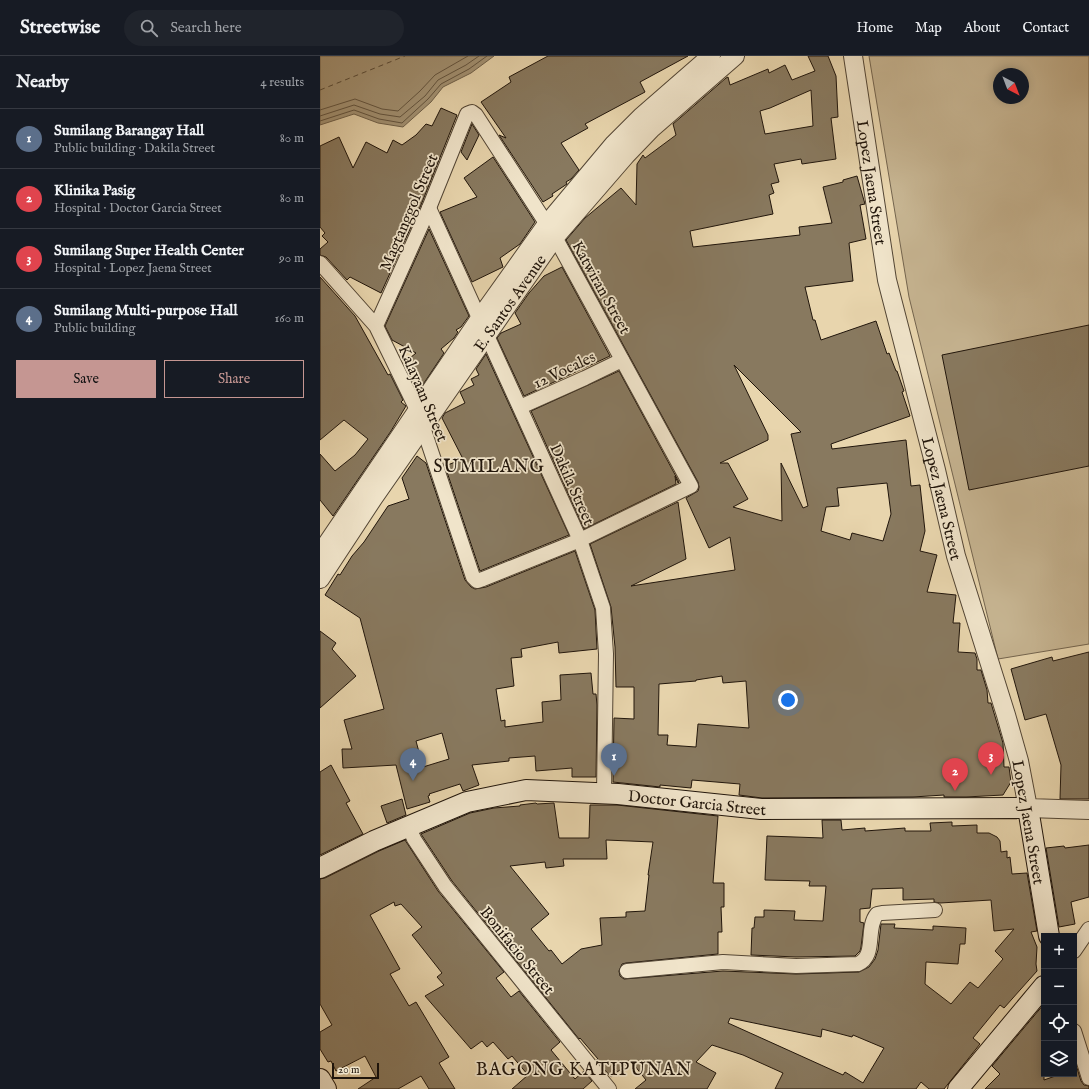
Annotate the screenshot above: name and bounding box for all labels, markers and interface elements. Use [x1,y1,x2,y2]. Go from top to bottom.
search box [124,10,404,46]
text: Streetwise [20,16,100,40]
icon: search [138,17,160,39]
text: Search here [170,18,242,37]
text: Home [857,19,893,37]
text: Map [915,19,942,37]
text: About [964,19,1000,37]
text: Contact [1022,19,1069,37]
north arrow [993,68,1029,104]
text: Nearby [16,72,69,93]
text: 4 results [260,74,304,91]
street label: Lopez Jaena Street [851,119,890,247]
text: Sumilang Barangay Hall [54,121,204,140]
text: 1 [27,130,31,147]
text: 80 m [280,130,304,147]
text: Public building · Dakila Street [54,140,215,157]
street label: Magtanggol Street [376,151,444,274]
text: Klinika Pasig [54,181,135,200]
text: 2 [26,190,32,207]
text: 80 m [280,190,304,207]
text: Hospital · Doctor Garcia Street [54,200,222,217]
street label: Katwiran Street [566,238,634,338]
text: Sumilang Super Health Center [54,241,244,260]
text: 3 [27,250,31,267]
text: 90 m [279,250,304,267]
street label: E. Santos Avenue [470,251,552,356]
text: Hospital · Lopez Jaena Street [54,260,212,277]
text: Sumilang Multi-purpose Hall [54,301,238,320]
text: 4 [26,310,32,327]
text: 160 m [274,310,304,327]
text: Public building [54,320,136,337]
street label: Kalayaan Street [393,342,452,446]
street label: 12 Vocales [531,348,599,394]
button: Save [16,360,156,398]
button: Share [164,360,304,398]
street label: Lopez Jaena Street [916,435,965,564]
street label: Dakila Street [544,441,598,529]
district label: SUMILANG [433,456,545,479]
your location [778,690,798,710]
pin: 3 [978,742,1004,775]
pin: 1 [601,743,627,776]
pin: 4 [400,748,426,781]
pin: 2 [942,758,968,791]
street label: Lopez Jaena Street [1006,759,1048,887]
street label: Doctor Garcia Street [627,787,767,821]
street label: Bonifacio Street [475,903,558,1000]
map controls [1041,933,1077,1077]
button: + [1041,933,1077,969]
button: − [1041,969,1077,1005]
button: locate [1041,1005,1077,1041]
button: layers [1041,1041,1077,1077]
district label: BAGONG KATIPUNAN [476,1059,692,1082]
scale bar [332,1061,379,1080]
text: 20 m [338,1063,359,1077]

